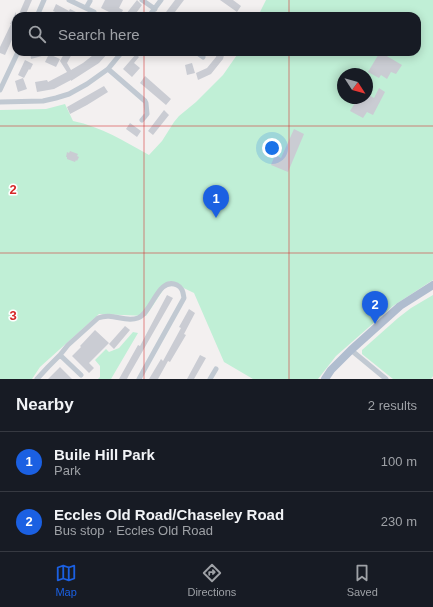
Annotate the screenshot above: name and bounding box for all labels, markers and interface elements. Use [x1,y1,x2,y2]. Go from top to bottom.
search box [12,12,421,56]
icon: search [26,23,48,45]
text: Search here [58,26,140,43]
north arrow [337,68,373,104]
your location [262,138,282,158]
text: 2 [9,182,17,197]
pin: 1 [203,185,229,218]
pin: 2 [362,291,388,324]
text: 3 [9,308,17,323]
text: Nearby [16,395,74,414]
text: 2 results [368,398,417,413]
text: Buile Hill Park [54,446,155,463]
text: 1 [25,454,33,469]
text: 100 m [381,454,417,469]
text: Park [54,463,81,478]
text: Eccles Old Road/Chaseley Road [54,506,284,523]
text: 2 [25,514,33,529]
text: 230 m [381,514,417,529]
text: Bus stop · Eccles Old Road [54,523,213,538]
tab: Map [55,562,77,598]
tab: Directions [187,562,236,598]
tab: Saved [347,562,378,598]

